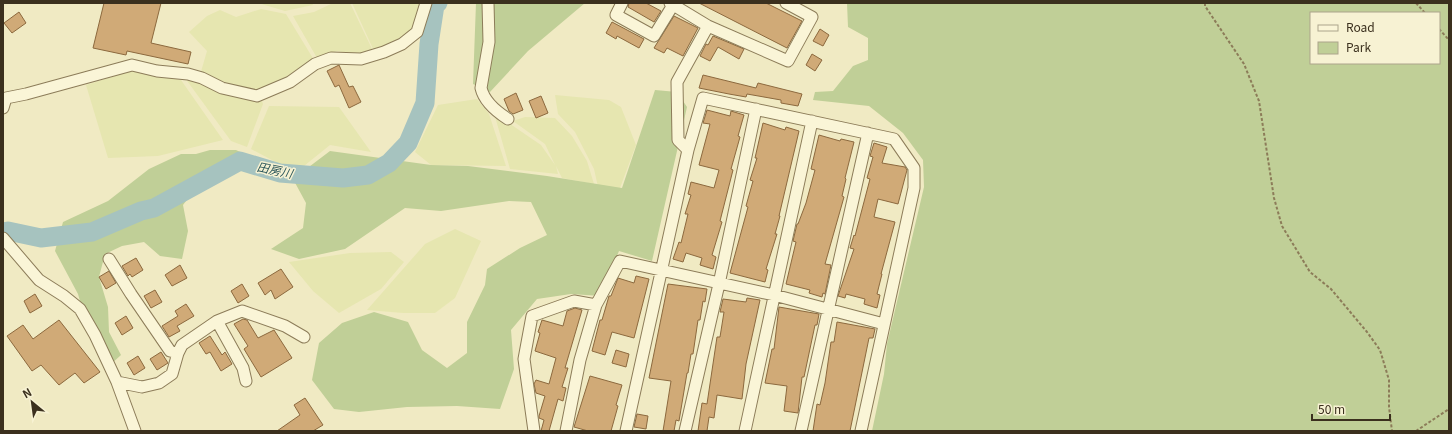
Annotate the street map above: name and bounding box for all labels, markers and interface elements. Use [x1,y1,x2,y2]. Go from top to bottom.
legend [1310,12,1440,64]
text: Road [1346,18,1375,35]
text: Park [1346,38,1371,55]
water label: 田房川 [256,157,296,181]
north arrow [12,382,52,422]
text: N [19,383,34,401]
scale bar [1312,396,1390,422]
text: 50 m [1318,400,1345,417]

